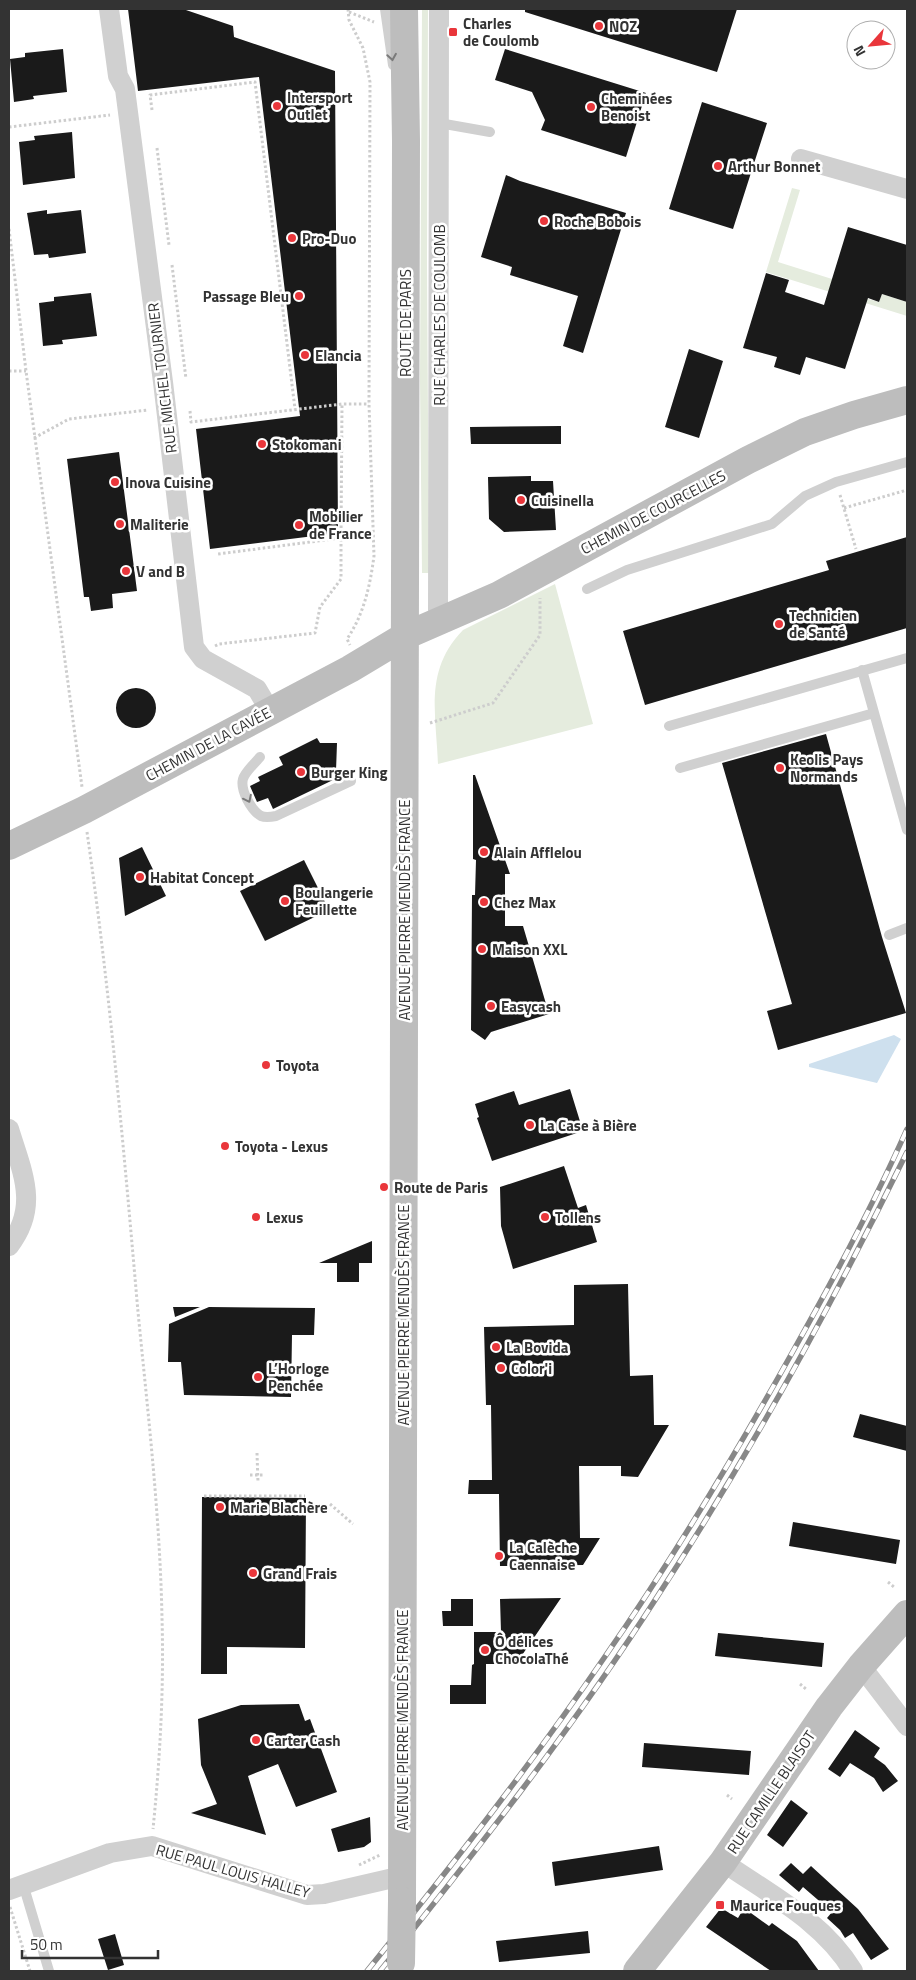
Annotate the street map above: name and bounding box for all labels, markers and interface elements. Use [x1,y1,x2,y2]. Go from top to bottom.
place label: Charles de Coulomb [463,12,539,52]
place label: NOZ [609,15,637,38]
marker: NOZ [593,20,605,32]
north arrow [846,20,896,70]
marker: Charles de Coulomb [447,26,459,38]
text: N [847,42,871,60]
one-way arrow [386,53,396,61]
place label: Intersport Outlet [287,86,353,126]
place label: Cheminées Benoist [601,87,672,127]
marker: Intersport Outlet [271,100,283,112]
marker: Cheminées Benoist [585,101,597,113]
place label: Arthur Bonnet [728,155,821,178]
marker: Arthur Bonnet [712,160,724,172]
place label: Roche Bobois [554,210,641,233]
marker: Roche Bobois [538,215,550,227]
street label: RUE CHARLES DE COULOMB [428,224,451,406]
place label: Pro-Duo [302,227,356,250]
marker: Pro-Duo [286,232,298,244]
street label: ROUTE DE PARIS [394,269,417,377]
place label: Passage Bleu [203,285,289,308]
marker: Passage Bleu [293,290,305,302]
street label: RUE MICHEL TOURNIER [141,301,183,455]
place label: Elancia [315,344,362,367]
marker: Elancia [299,349,311,361]
place label: Stokomani [272,433,342,456]
marker: Stokomani [256,438,268,450]
street label: CHEMIN DE COURCELLES [576,464,730,560]
place label: Inova Cuisine [125,471,211,494]
marker: Inova Cuisine [109,476,121,488]
place label: Cuisinella [531,489,594,512]
marker: Cuisinella [515,494,527,506]
place label: Mobilier de France [309,505,372,545]
place label: Maliterie [130,513,189,536]
marker: Maliterie [114,518,126,530]
marker: Mobilier de France [293,519,305,531]
place label: V and B [136,560,185,583]
marker: V and B [120,565,132,577]
place label: Technicien de Santé [789,604,857,644]
marker: Technicien de Santé [773,618,785,630]
street label: CHEMIN DE LA CAVÉE [141,701,275,787]
place label: Keolis Pays Normands [790,748,863,788]
place label: Burger King [311,761,388,784]
marker: Keolis Pays Normands [774,762,786,774]
marker: Burger King [295,766,307,778]
one-way arrow [242,794,252,803]
street label: AVENUE PIERRE MENDÈS FRANCE [393,800,416,1020]
place label: Alain Afflelou [494,841,582,864]
marker: Alain Afflelou [478,846,490,858]
place label: Habitat Concept [150,866,254,889]
marker: Habitat Concept [134,871,146,883]
place label: Boulangerie Feuillette [295,881,374,921]
place label: Chez Max [494,891,556,914]
marker: Boulangerie Feuillette [279,895,291,907]
marker: Chez Max [478,896,490,908]
place label: Maison XXL [492,938,567,961]
marker: Maison XXL [476,943,488,955]
place label: Easycash [501,995,561,1018]
marker: Easycash [485,1000,497,1012]
place label: Toyota [276,1054,320,1077]
marker: Toyota [260,1059,272,1071]
place label: La Case à Bière [540,1114,637,1137]
marker: La Case à Bière [524,1119,536,1131]
place label: Toyota - Lexus [235,1135,328,1158]
marker: Toyota - Lexus [219,1140,231,1152]
place label: Route de Paris [394,1176,488,1199]
marker: Route de Paris [378,1181,390,1193]
street label: AVENUE PIERRE MENDÈS FRANCE [392,1205,415,1425]
place label: Lexus [266,1206,303,1229]
place label: Tollens [555,1206,601,1229]
marker: Lexus [250,1211,262,1223]
marker: Tollens [539,1211,551,1223]
place label: La Bovida [506,1336,569,1359]
marker: La Bovida [490,1341,502,1353]
place label: L’Horloge Penchée [268,1357,329,1397]
place label: Color'i [511,1357,552,1380]
marker: Color'i [495,1362,507,1374]
marker: L’Horloge Penchée [252,1371,264,1383]
place label: Marie Blachère [230,1496,328,1519]
marker: Marie Blachère [214,1501,226,1513]
place label: La Calèche Caennaise [509,1536,578,1576]
marker: La Calèche Caennaise [493,1550,505,1562]
place label: Grand Frais [263,1562,337,1585]
marker: Grand Frais [247,1567,259,1579]
street label: AVENUE PIERRE MENDÈS FRANCE [391,1610,414,1830]
place label: Ô délices ChocolaThé [495,1630,569,1670]
marker: Ô délices ChocolaThé [479,1644,491,1656]
street label: RUE CAMILLE BLAISOT [721,1726,821,1858]
place label: Carter Cash [266,1729,341,1752]
marker: Carter Cash [250,1734,262,1746]
street label: RUE PAUL LOUIS HALLEY [153,1838,313,1904]
place label: Maurice Fouques [730,1894,841,1917]
marker: Maurice Fouques [714,1899,726,1911]
scale bar [22,1928,159,1960]
text: 50 m [30,1933,63,1956]

